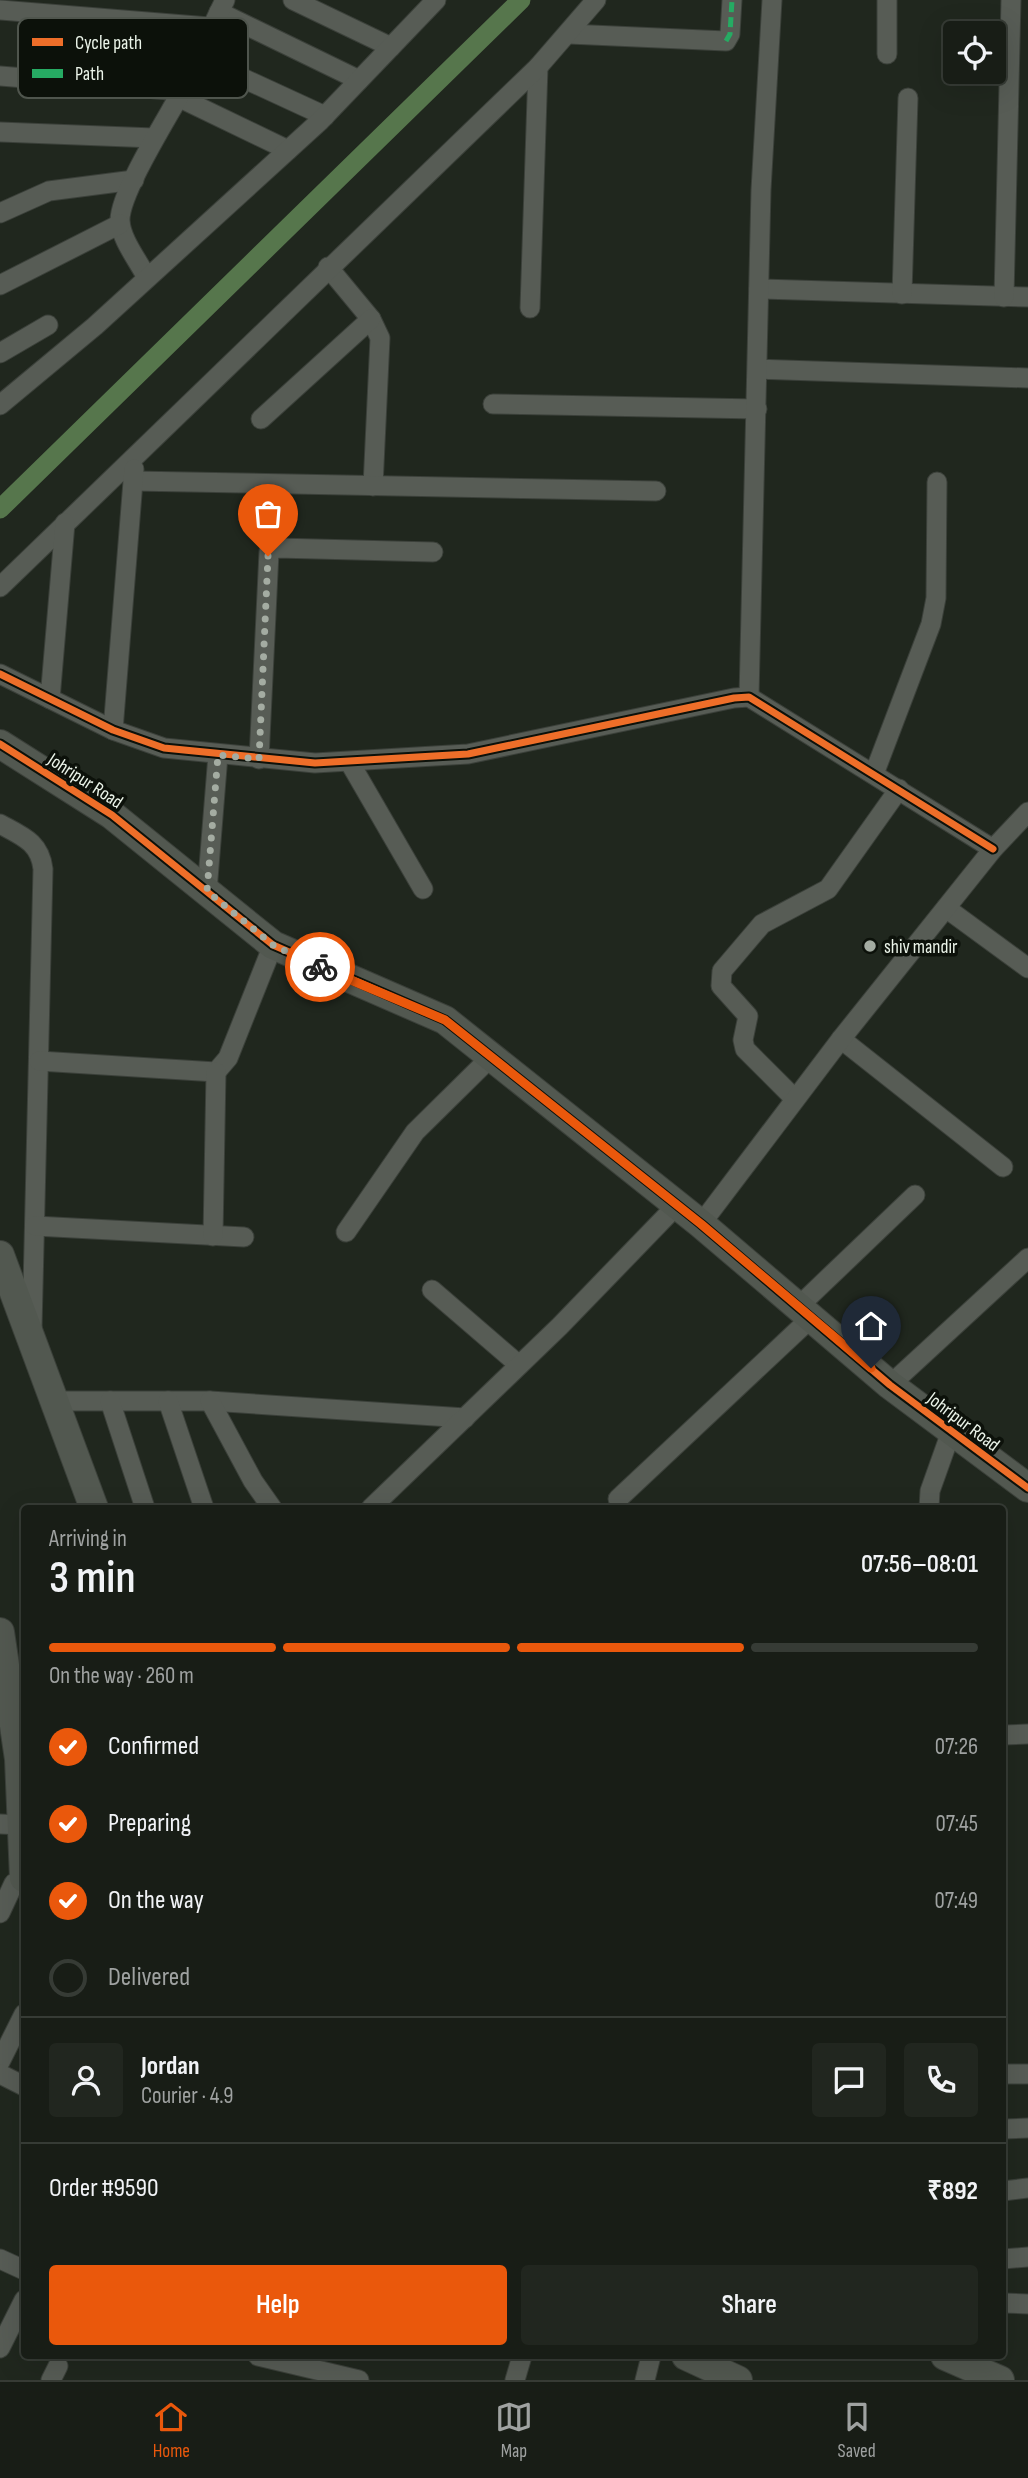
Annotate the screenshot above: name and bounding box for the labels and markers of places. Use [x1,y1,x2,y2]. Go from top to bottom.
pin [238,484,298,556]
place label: shiv mandir [884,936,958,959]
marker: shiv mandir [862,938,878,954]
pin [841,1296,901,1368]

